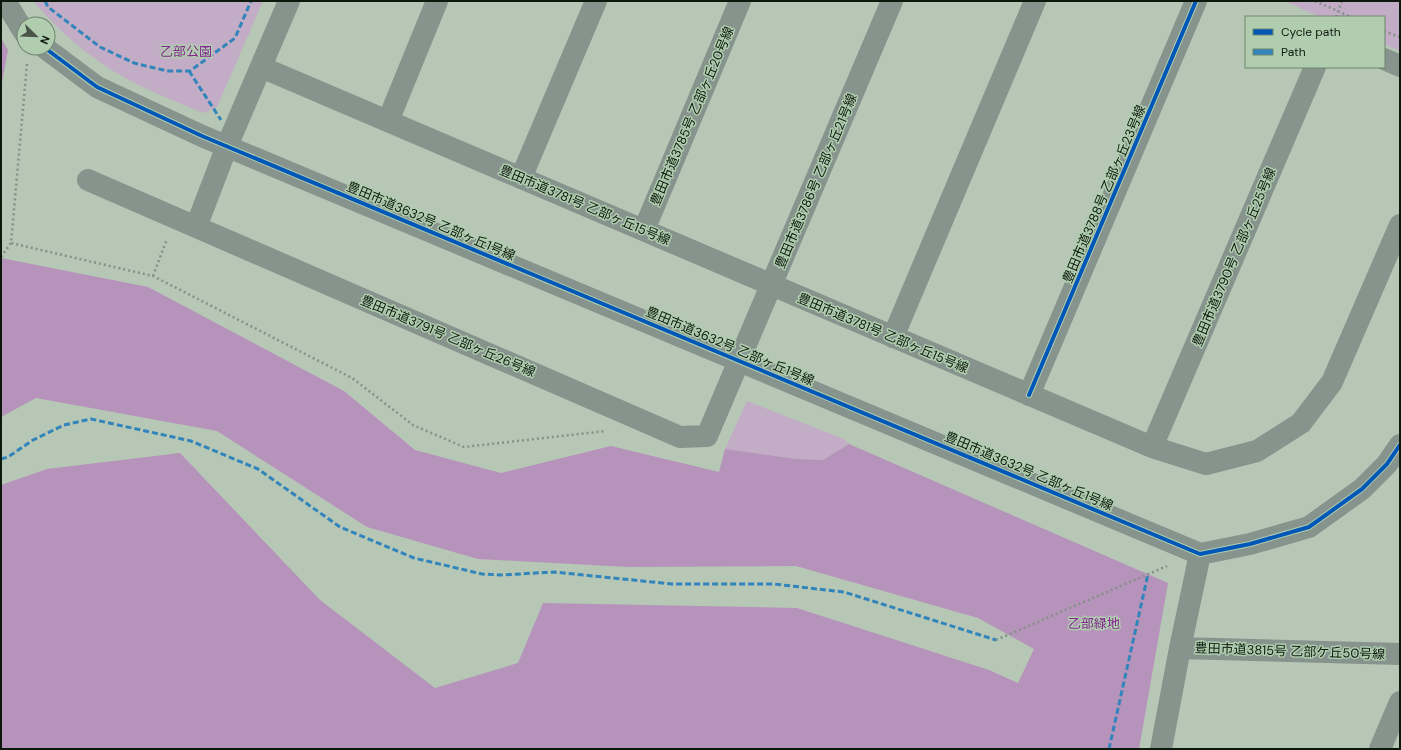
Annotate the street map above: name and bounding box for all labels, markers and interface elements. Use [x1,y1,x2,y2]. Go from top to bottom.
north arrow [16,16,56,56]
legend [1245,16,1385,68]
street label: 豊田市道3785号 乙部ヶ丘20号線 [647,24,737,208]
text: Cycle path [1281,24,1341,40]
text: N [37,33,53,46]
park label: 乙部公園 [160,43,212,60]
text: Path [1281,44,1306,60]
street label: 豊田市道3786号 乙部ヶ丘21号線 [771,91,861,271]
street label: 豊田市道3788号 乙部ヶ丘23号線 [1059,102,1149,286]
street label: 豊田市道3781号 乙部ヶ丘15号線 [497,161,673,249]
street label: 豊田市道3790号 乙部ヶ丘25号線 [1188,165,1280,349]
street label: 豊田市道3632号 乙部ヶ丘1号線 [344,178,518,264]
street label: 豊田市道3781号 乙部ヶ丘15号線 [795,289,971,377]
street label: 豊田市道3791号 乙部ヶ丘26号線 [358,291,538,381]
street label: 豊田市道3632号 乙部ヶ丘1号線 [643,303,817,389]
street label: 豊田市道3632号 乙部ヶ丘1号線 [942,428,1116,514]
park label: 乙部緑地 [1068,615,1120,632]
street label: 豊田市道3815号 乙部ケ丘50号線 [1194,639,1386,663]

